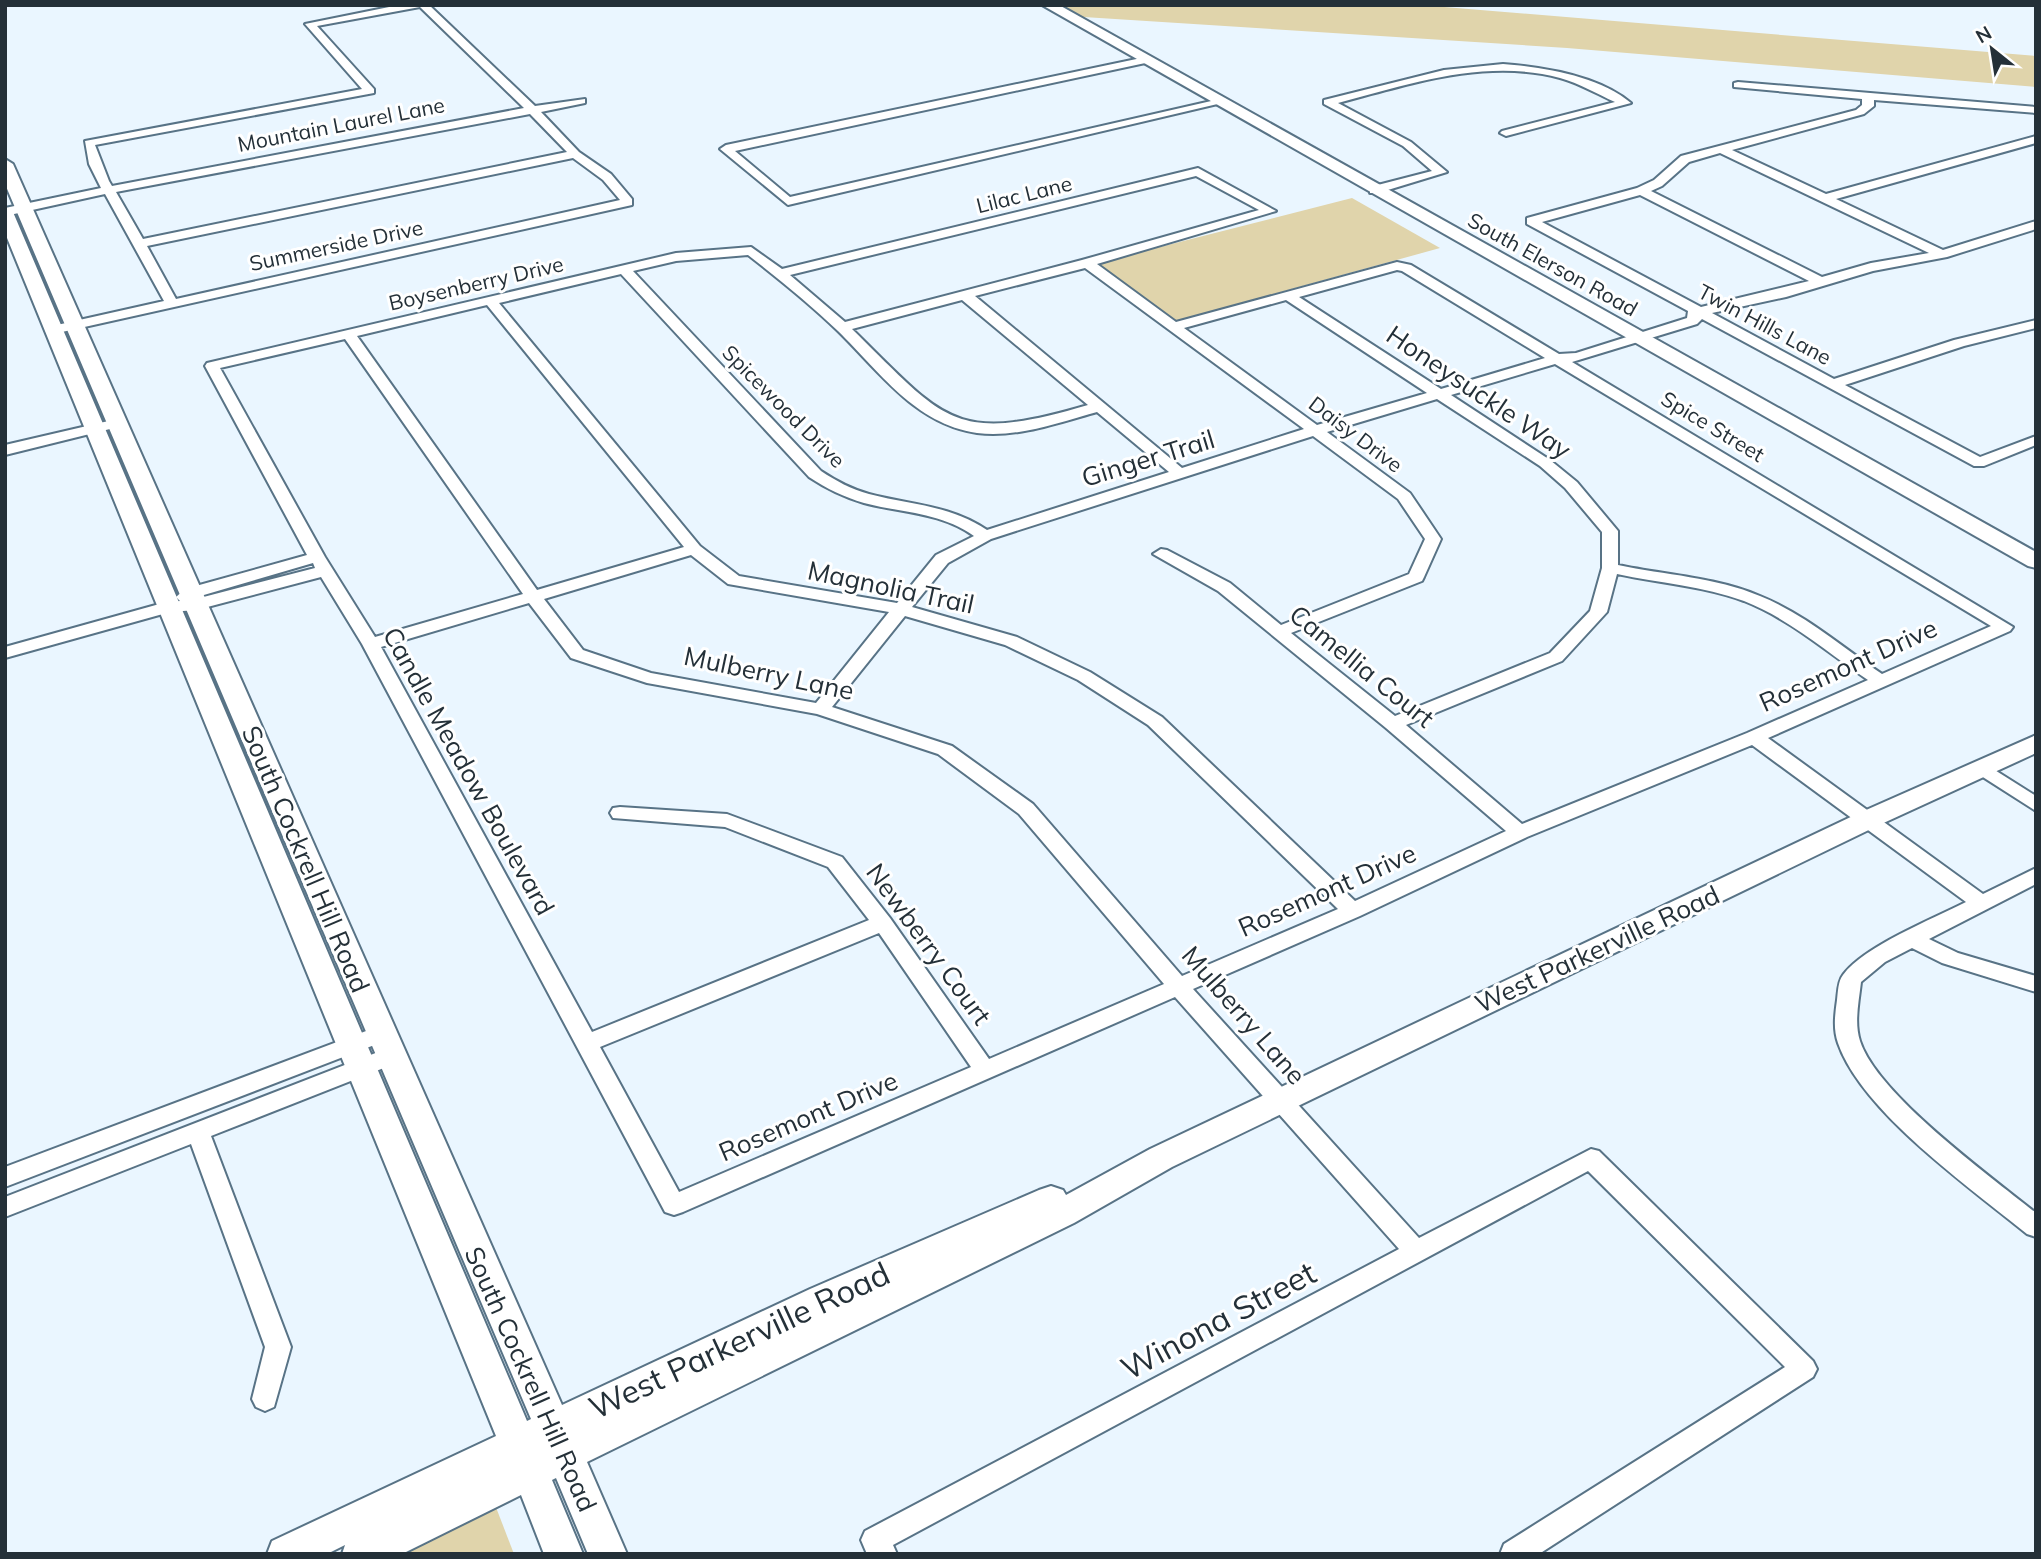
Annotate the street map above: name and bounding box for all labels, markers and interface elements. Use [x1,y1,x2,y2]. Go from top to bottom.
north arrow [1957,14,2027,84]
text: N [1971,20,1996,48]
street label: Mountain Laurel Lane [235,91,447,157]
street label: Lilac Lane [973,170,1075,218]
street label: South Elerson Road [1463,207,1643,321]
street label: Summerside Drive [247,214,425,276]
street label: Boysenberry Drive [386,250,566,316]
street label: Twin Hills Lane [1694,278,1836,370]
street label: Honeysuckle Way [1380,318,1578,466]
street label: Spicewood Drive [717,339,851,473]
street label: Spice Street [1657,385,1769,467]
street label: Daisy Drive [1304,390,1408,478]
street label: Ginger Trail [1077,422,1219,494]
street label: Magnolia Trail [805,553,977,621]
street label: Camellia Court [1283,598,1441,734]
street label: Rosemont Drive [1754,611,1942,719]
street label: Candle Meadow Boulevard [376,621,562,921]
street label: Mulberry Lane [681,639,857,707]
street label: South Cockrell Hill Road [235,721,377,997]
street label: Rosemont Drive [1233,836,1421,944]
street label: Newberry Court [859,857,999,1031]
street label: West Parkerville Road [1469,878,1725,1020]
street label: Mulberry Lane [1175,939,1313,1091]
street label: Rosemont Drive [714,1063,902,1169]
street label: South Cockrell Hill Road [458,1241,604,1517]
street label: Winona Street [1114,1252,1322,1388]
street label: West Parkerville Road [582,1253,896,1427]

